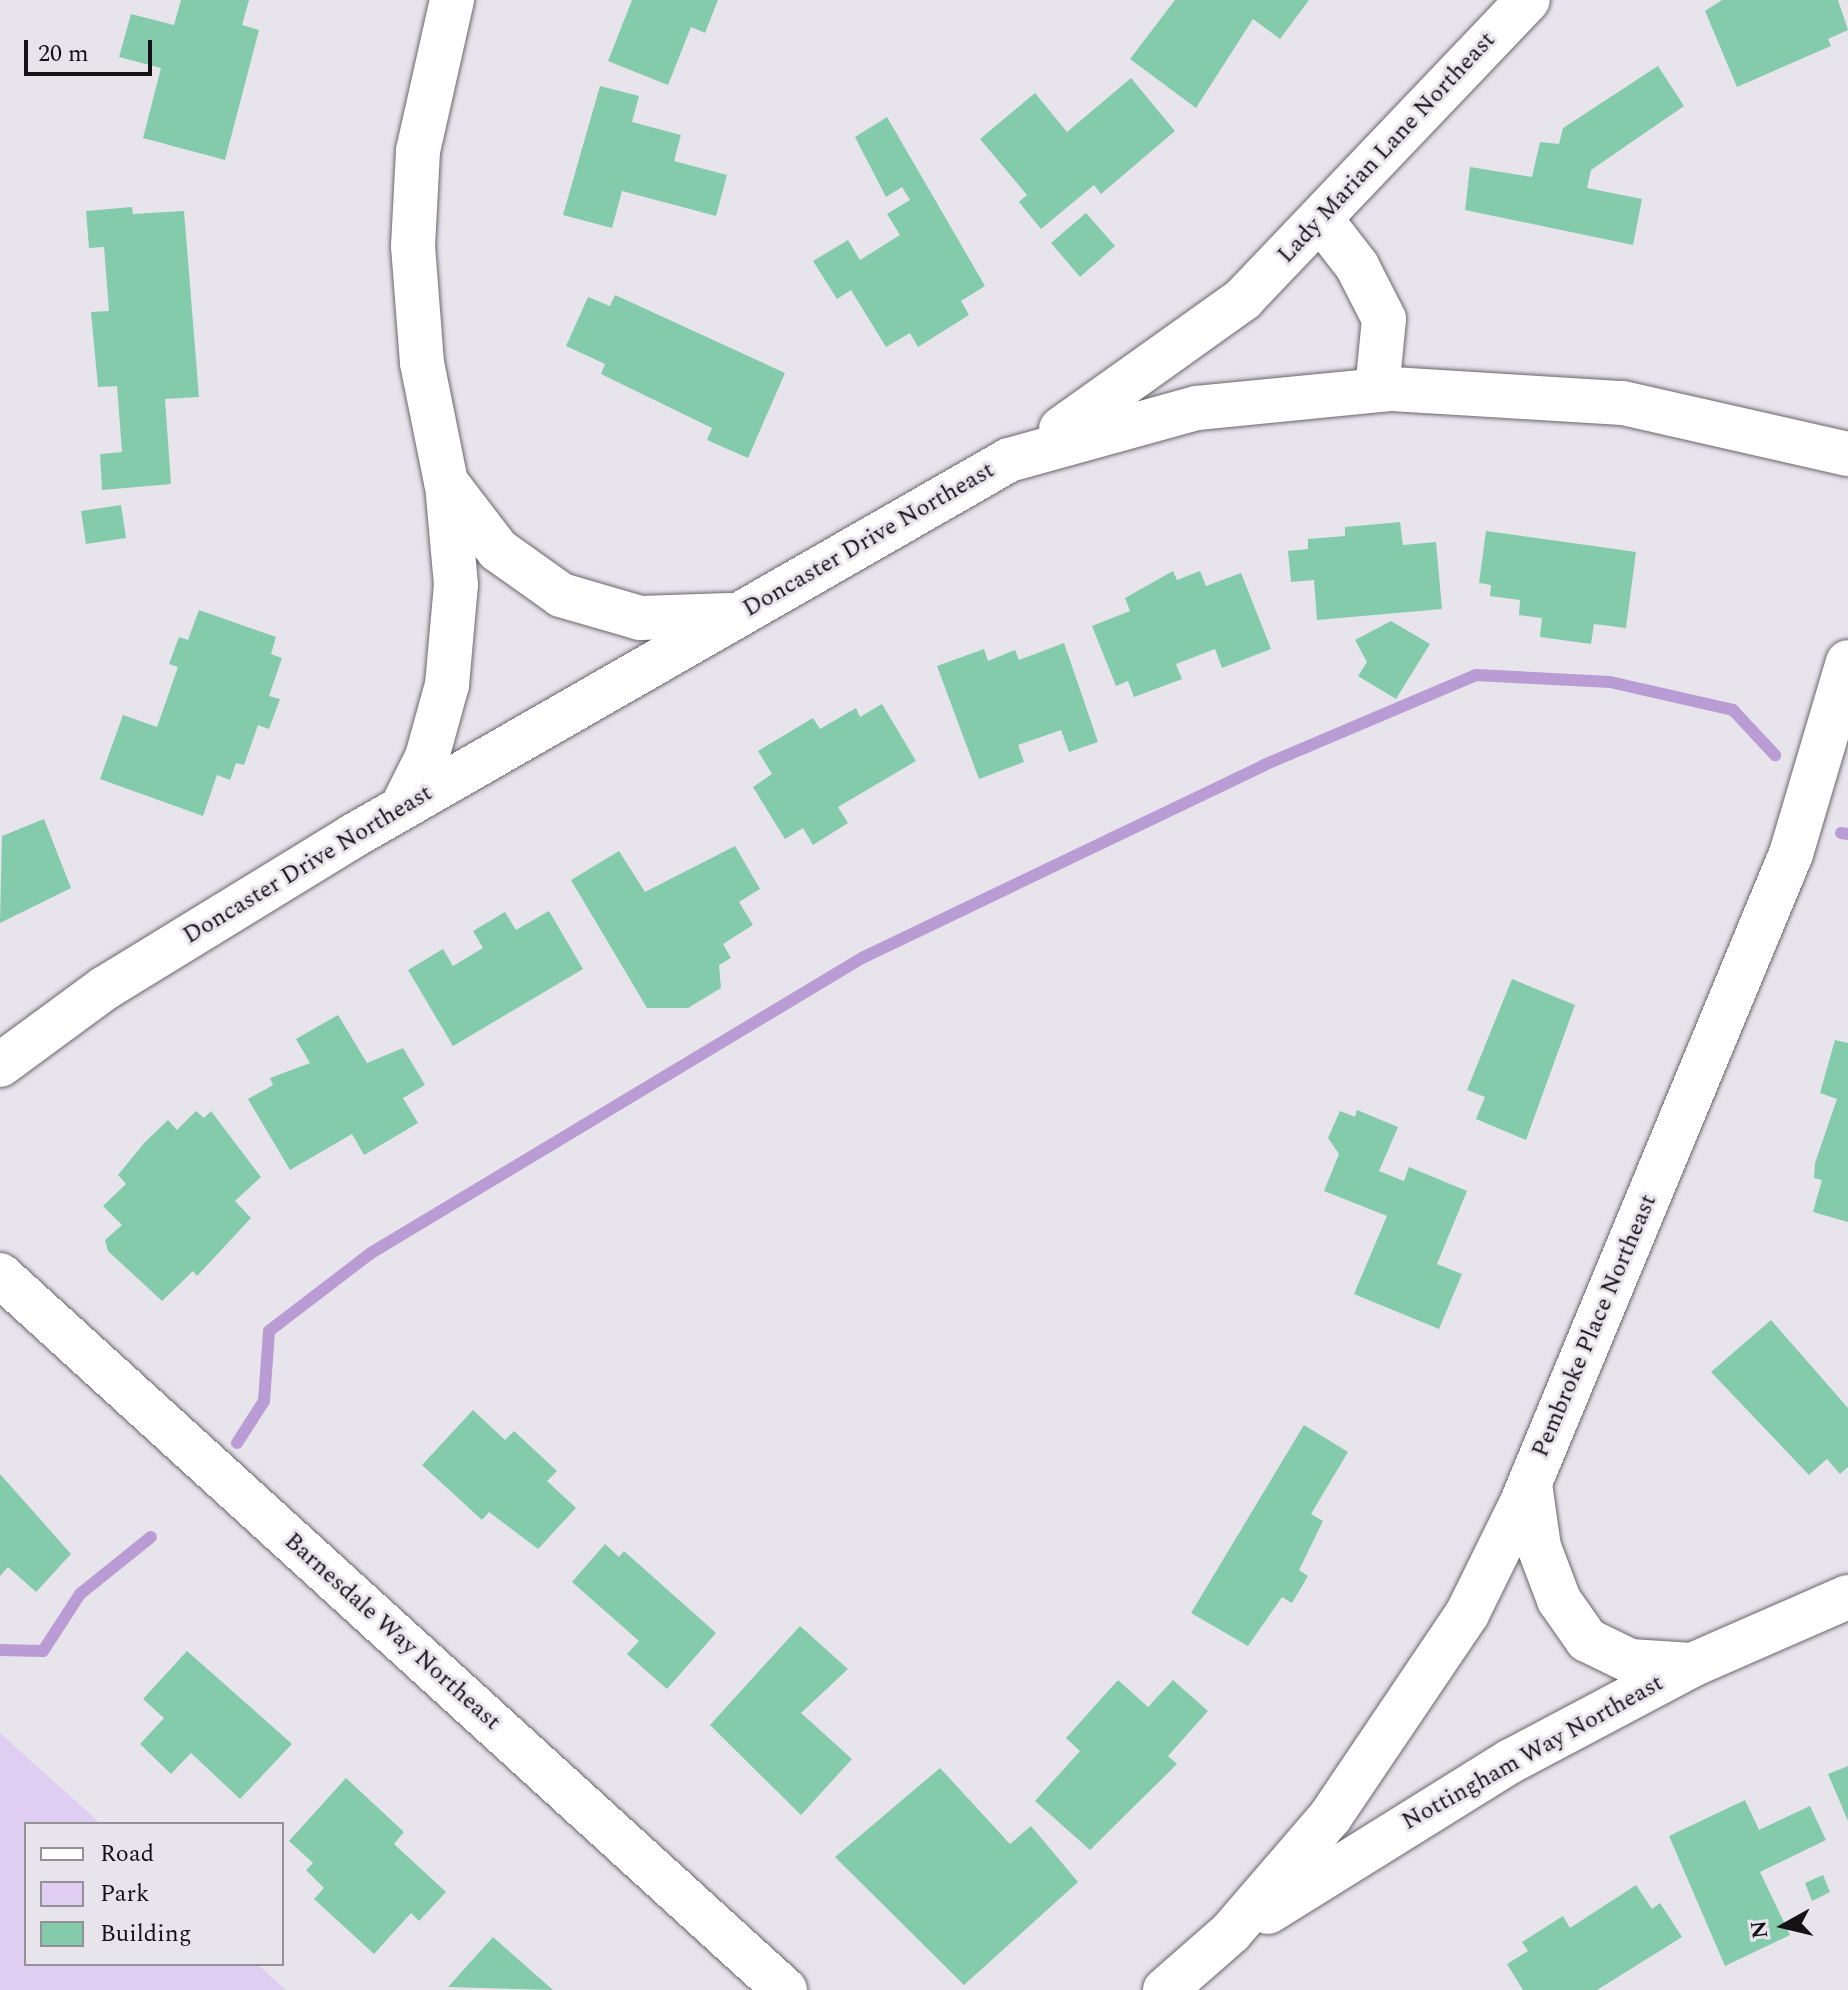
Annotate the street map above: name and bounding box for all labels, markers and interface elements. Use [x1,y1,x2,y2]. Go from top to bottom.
scale bar [28,24,156,74]
street label: Lady Marian Lane Northeast [1272,26,1502,270]
text: 20 m [38,36,89,72]
street label: Doncaster Drive Northeast [738,456,1000,624]
street label: Doncaster Drive Northeast [178,779,438,951]
street label: Pembroke Place Northeast [1527,1190,1663,1462]
street label: Barnesdale Way Northeast [278,1527,506,1737]
street label: Nottingham Way Northeast [1397,1669,1669,1837]
legend [24,1822,284,1966]
text: Road [100,1836,154,1872]
text: Park [100,1876,150,1912]
north arrow [1744,1886,1824,1966]
text: Building [100,1916,192,1952]
text: N [1742,1918,1777,1941]

